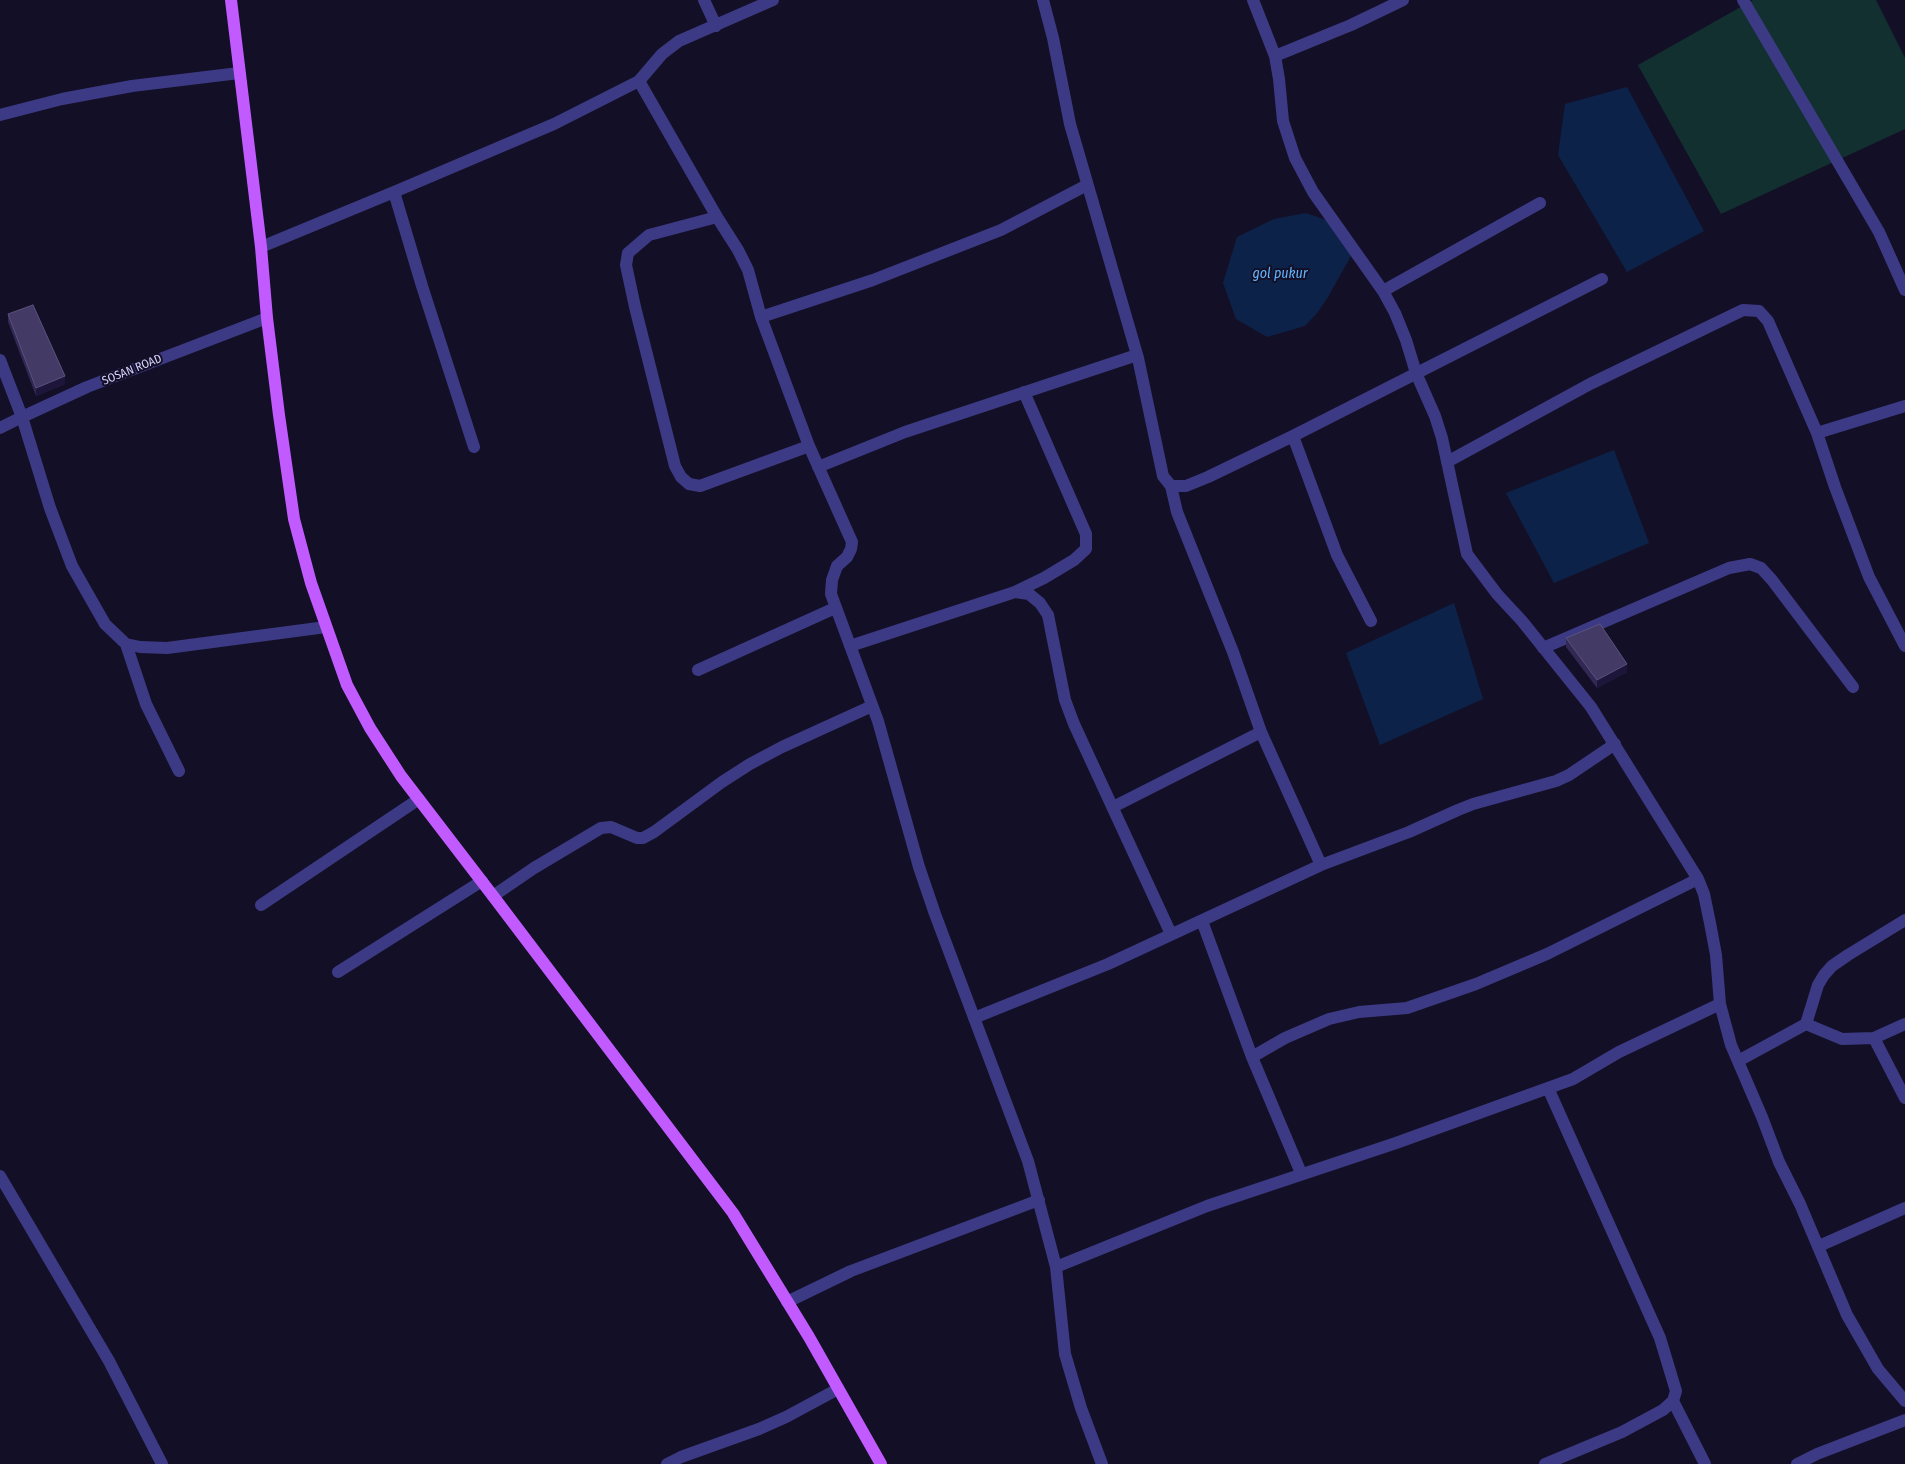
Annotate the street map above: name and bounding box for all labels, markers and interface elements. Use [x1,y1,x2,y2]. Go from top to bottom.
water label: gol pukur [1252,266,1308,282]
street label: SOSAN ROAD [100,352,164,388]

